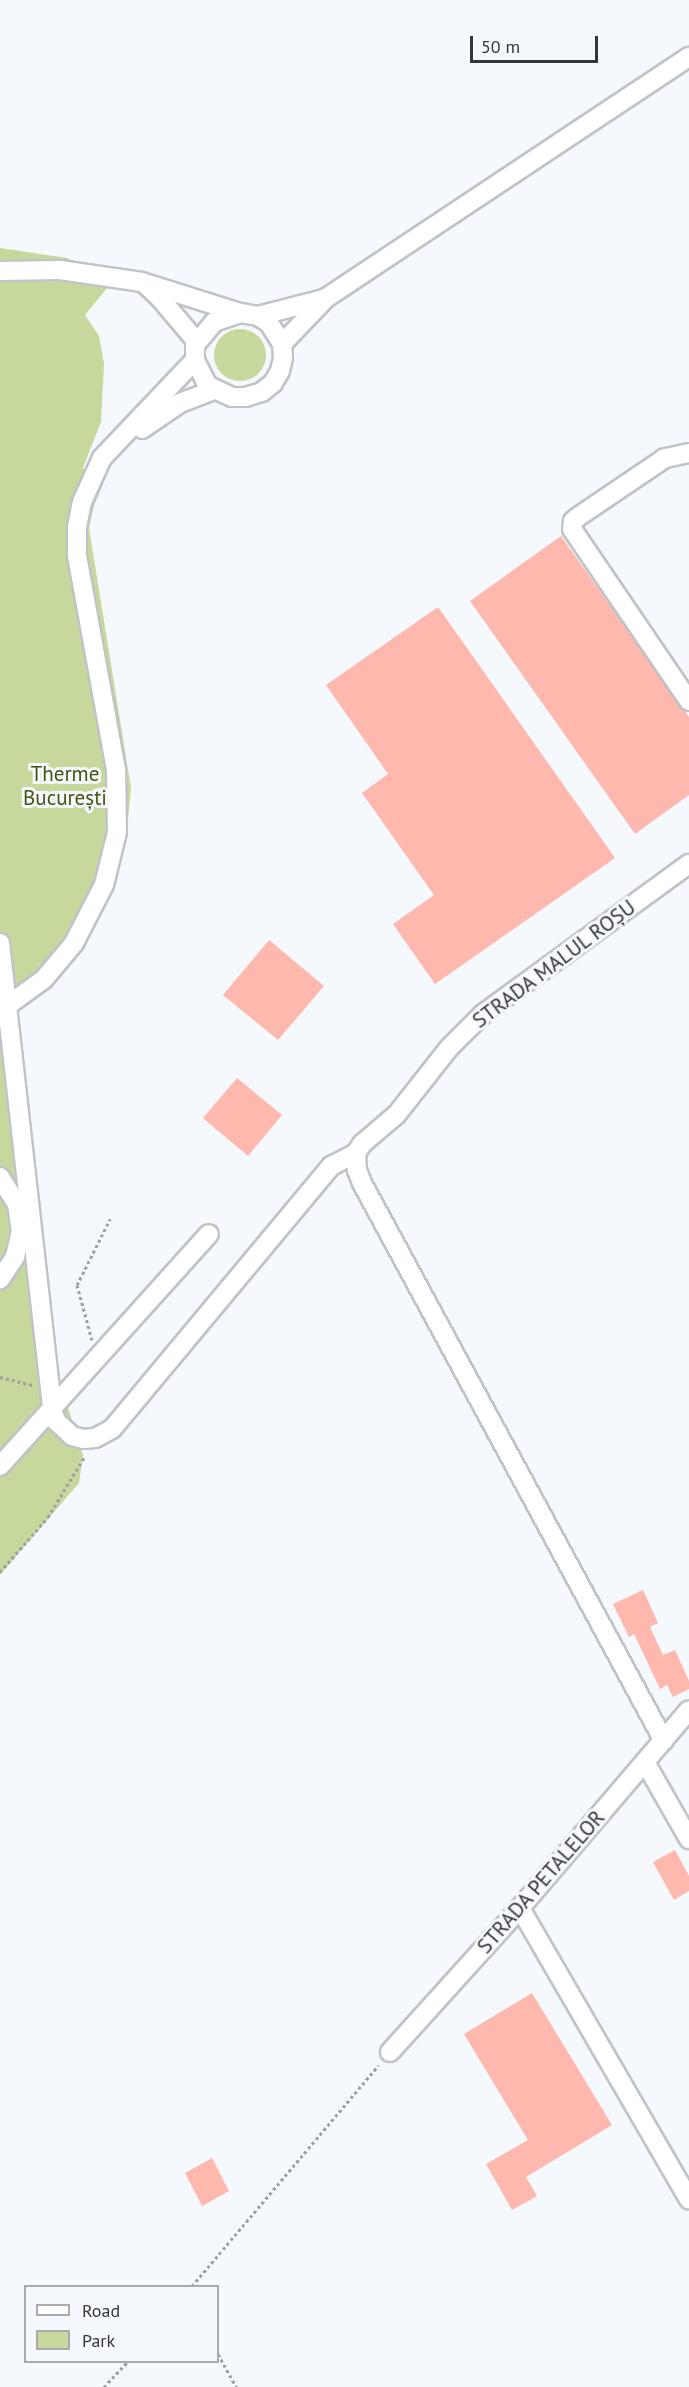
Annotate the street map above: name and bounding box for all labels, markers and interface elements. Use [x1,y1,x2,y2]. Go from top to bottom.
scale bar [473,24,600,62]
text: 50 m [481,35,520,58]
park label: Therme București [23,761,107,811]
street label: STRADA MALUL ROȘU [467,894,641,1034]
street label: STRADA PETALELOR [472,1805,610,1959]
legend [24,2285,219,2363]
text: Road [82,2299,120,2322]
text: Park [82,2329,115,2352]

